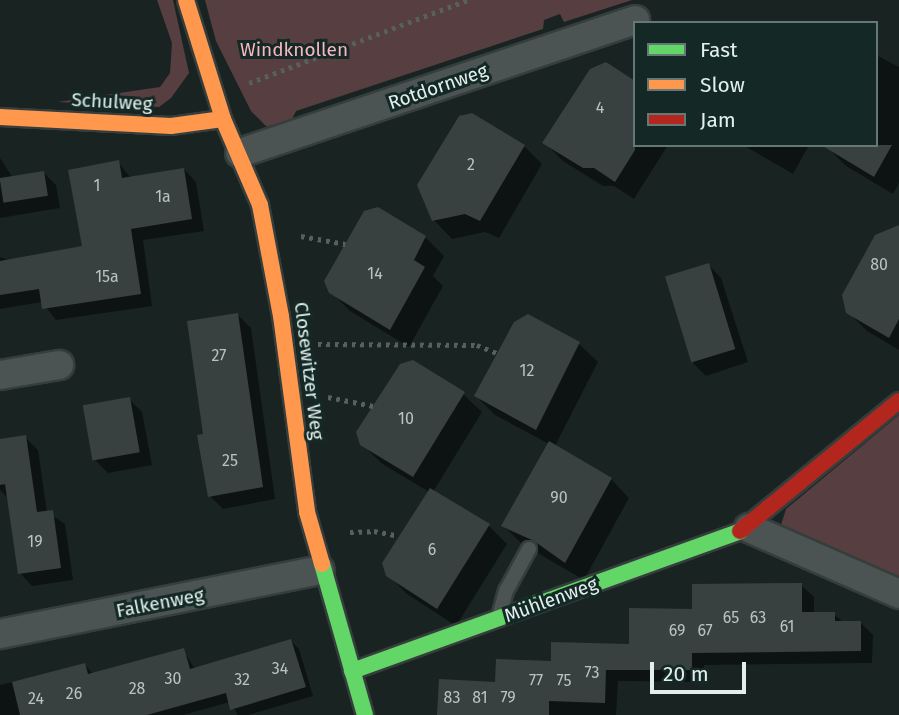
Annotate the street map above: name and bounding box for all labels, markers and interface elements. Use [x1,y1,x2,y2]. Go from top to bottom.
legend [633,21,878,147]
text: Fast [700,37,738,63]
park label: Windknollen [240,39,348,61]
street label: Rotdornweg [385,59,491,115]
text: Slow [700,72,745,98]
street label: Schulweg [71,88,153,116]
house number: 4 [596,98,604,118]
text: Jam [700,107,736,133]
house number: 2 [467,155,475,175]
house number: 1 [94,176,100,196]
house number: 1a [155,187,171,207]
house number: 80 [870,255,888,275]
house number: 14 [367,264,383,284]
house number: 15a [95,267,119,287]
street label: Closewitzer Weg [289,301,329,441]
house number: 27 [212,346,226,366]
house number: 12 [520,361,534,381]
house number: 10 [398,409,414,429]
house number: 25 [222,451,238,471]
house number: 90 [550,488,568,508]
house number: 19 [27,532,43,552]
house number: 6 [428,540,436,560]
street label: Mühlenweg [501,573,601,627]
street label: Falkenweg [114,583,206,623]
house number: 65 [723,608,739,628]
house number: 63 [750,608,766,628]
house number: 61 [780,617,794,637]
house number: 69 [669,621,685,641]
house number: 67 [697,621,713,641]
scale bar [654,648,750,692]
house number: 34 [272,659,288,679]
text: 20 m [663,661,709,687]
house number: 73 [585,663,599,683]
house number: 30 [165,669,181,689]
house number: 32 [234,670,250,690]
house number: 77 [529,671,543,691]
house number: 75 [557,671,571,691]
house number: 28 [129,679,145,699]
house number: 26 [66,684,82,704]
house number: 83 [444,688,460,708]
house number: 81 [472,688,488,708]
house number: 79 [500,688,516,708]
house number: 24 [28,689,44,709]

